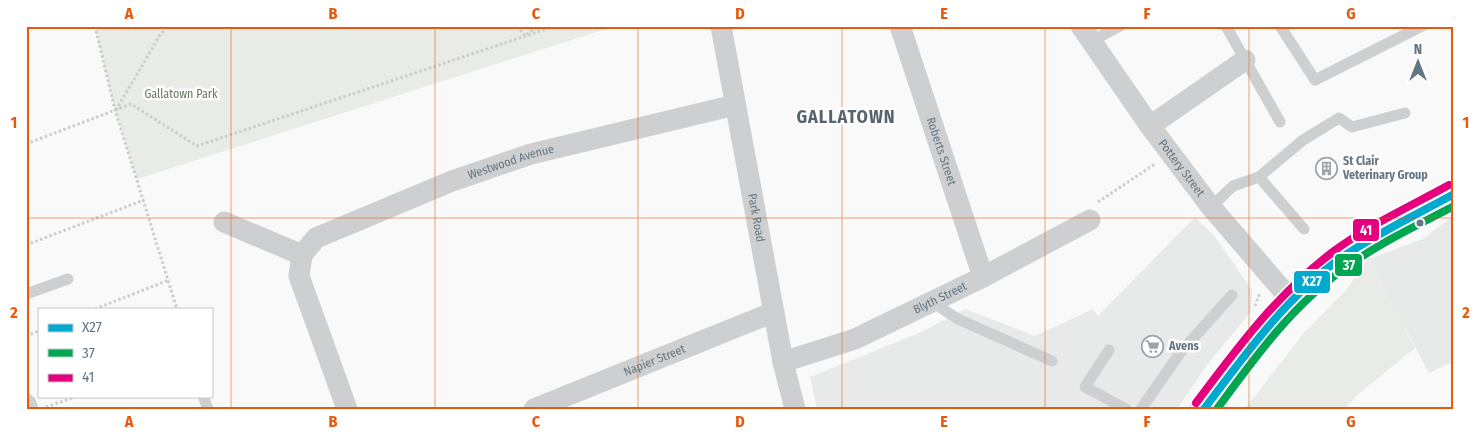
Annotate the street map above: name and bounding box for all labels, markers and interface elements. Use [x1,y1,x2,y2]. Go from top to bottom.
text: A [124,4,134,23]
text: B [329,4,338,23]
text: C [532,4,541,23]
text: D [735,4,745,23]
text: E [940,4,948,23]
text: F [1143,4,1151,23]
text: G [1346,4,1356,23]
north arrow [1392,38,1442,88]
text: N [1414,41,1422,58]
park label: Gallatown Park [144,87,218,101]
district label: GALLATOWN [796,106,896,128]
text: 1 [11,113,17,132]
text: 1 [1463,113,1469,132]
street label: Roberts Street [924,116,959,187]
street label: Pottery Street [1156,137,1208,199]
street label: Westwood Avenue [466,142,555,182]
place label: St Clair Veterinary Group [1342,154,1428,182]
building icon: St Clair Veterinary Group [1315,156,1339,180]
street label: Park Road [745,192,768,243]
line badge: 41 [1352,218,1380,242]
unlabelled marker [1415,218,1425,228]
text: 41 [1360,222,1372,239]
line badge: 37 [1334,253,1363,277]
text: 37 [1342,257,1355,274]
line badge: X27 [1293,270,1331,294]
text: X27 [1301,273,1322,290]
street label: Blyth Street [911,279,969,317]
text: 2 [9,303,18,322]
text: 2 [1461,303,1470,322]
legend [38,308,212,398]
text: X27 [82,318,102,336]
supermarket icon: Avens [1141,334,1165,358]
place label: Avens [1168,339,1199,353]
street label: Napier Street [622,342,687,379]
text: 37 [82,344,95,362]
text: 41 [82,368,94,386]
text: A [124,412,134,431]
text: B [329,412,338,431]
text: C [532,412,541,431]
text: D [735,412,745,431]
text: E [940,412,948,431]
text: F [1143,412,1151,431]
text: G [1346,412,1356,431]

